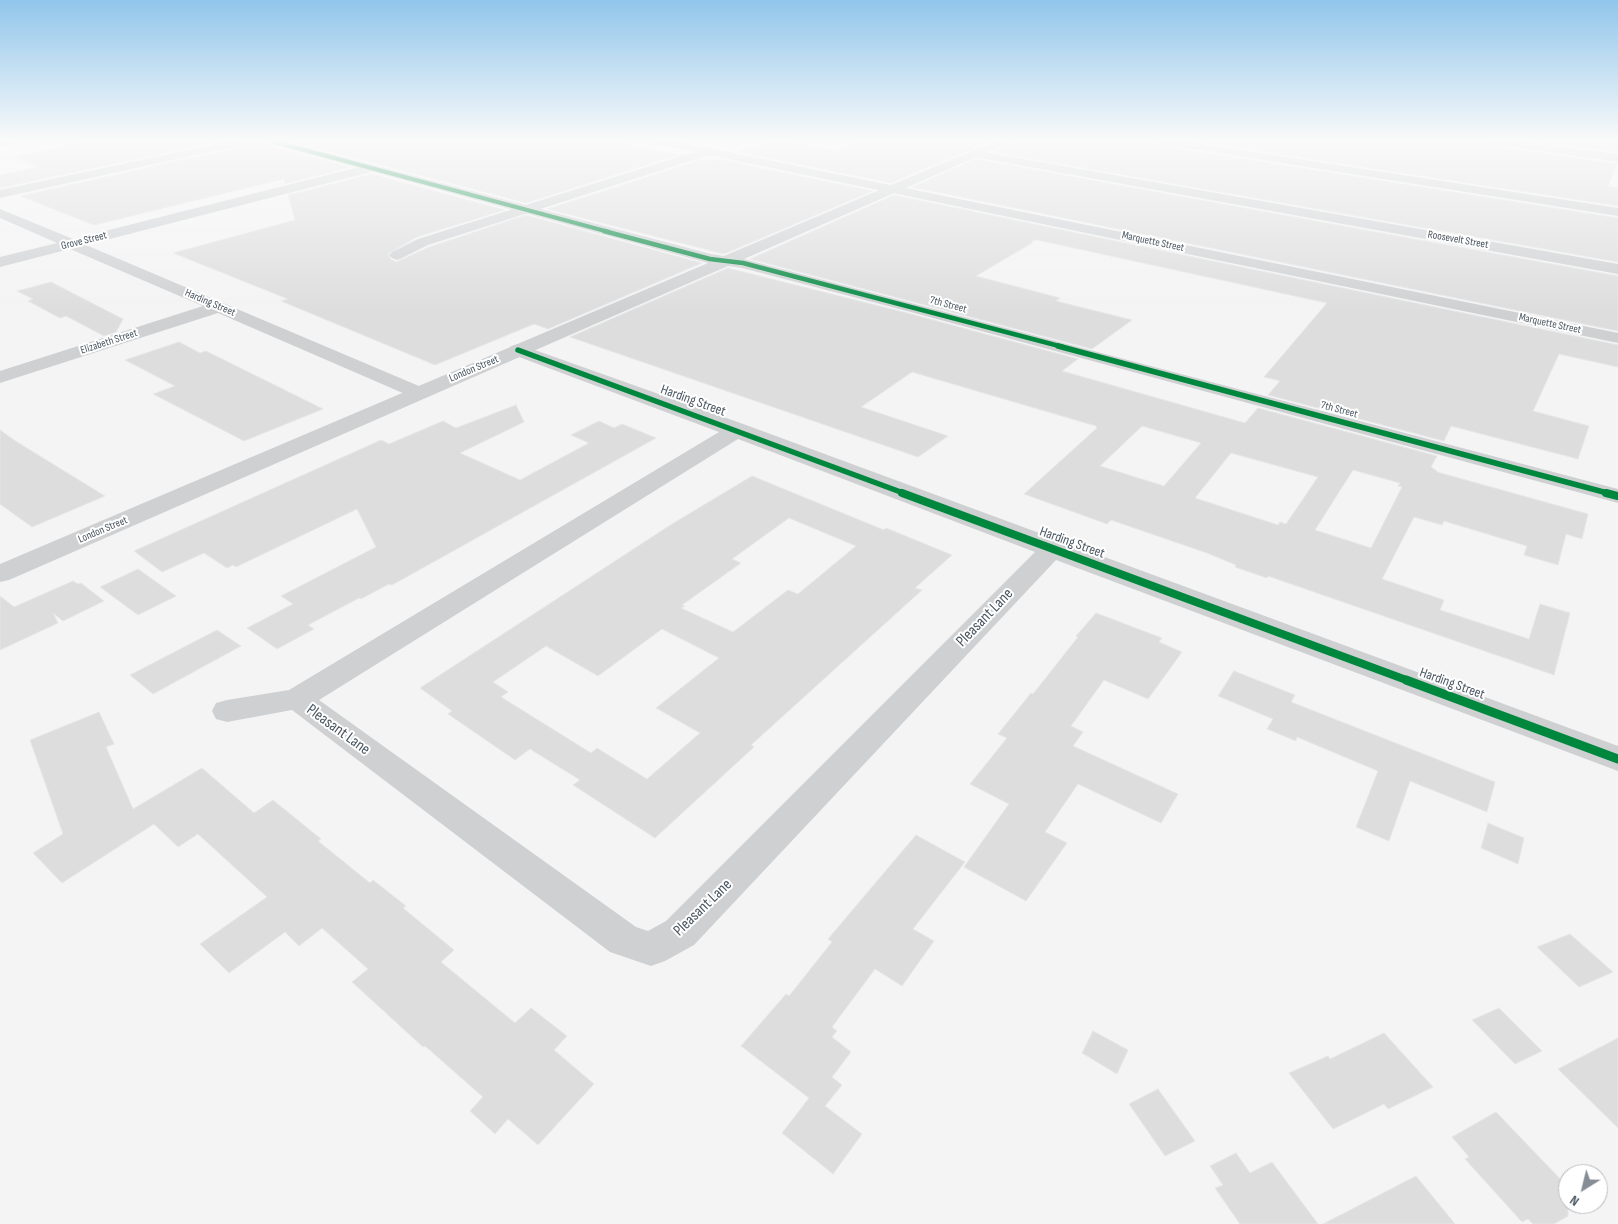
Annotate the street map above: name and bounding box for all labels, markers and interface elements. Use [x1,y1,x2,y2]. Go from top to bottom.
street label: Roosevelt Street [1427,228,1489,252]
street label: Grove Street [60,229,108,253]
street label: Marquette Street [1121,229,1185,255]
street label: Harding Street [183,286,237,320]
street label: 7th Street [928,294,968,316]
street label: Marquette Street [1518,311,1582,337]
street label: Elizabeth Street [79,327,139,357]
street label: London Street [447,353,501,385]
street label: Harding Street [658,381,728,421]
street label: 7th Street [1319,399,1359,421]
street label: London Street [76,514,130,546]
street label: Harding Street [1037,523,1107,563]
street label: Pleasant Lane [952,585,1018,651]
street label: Harding Street [1417,664,1487,704]
street label: Pleasant Lane [302,701,374,759]
street label: Pleasant Lane [670,875,736,941]
north arrow [1558,1164,1608,1214]
text: N [1566,1192,1583,1210]

